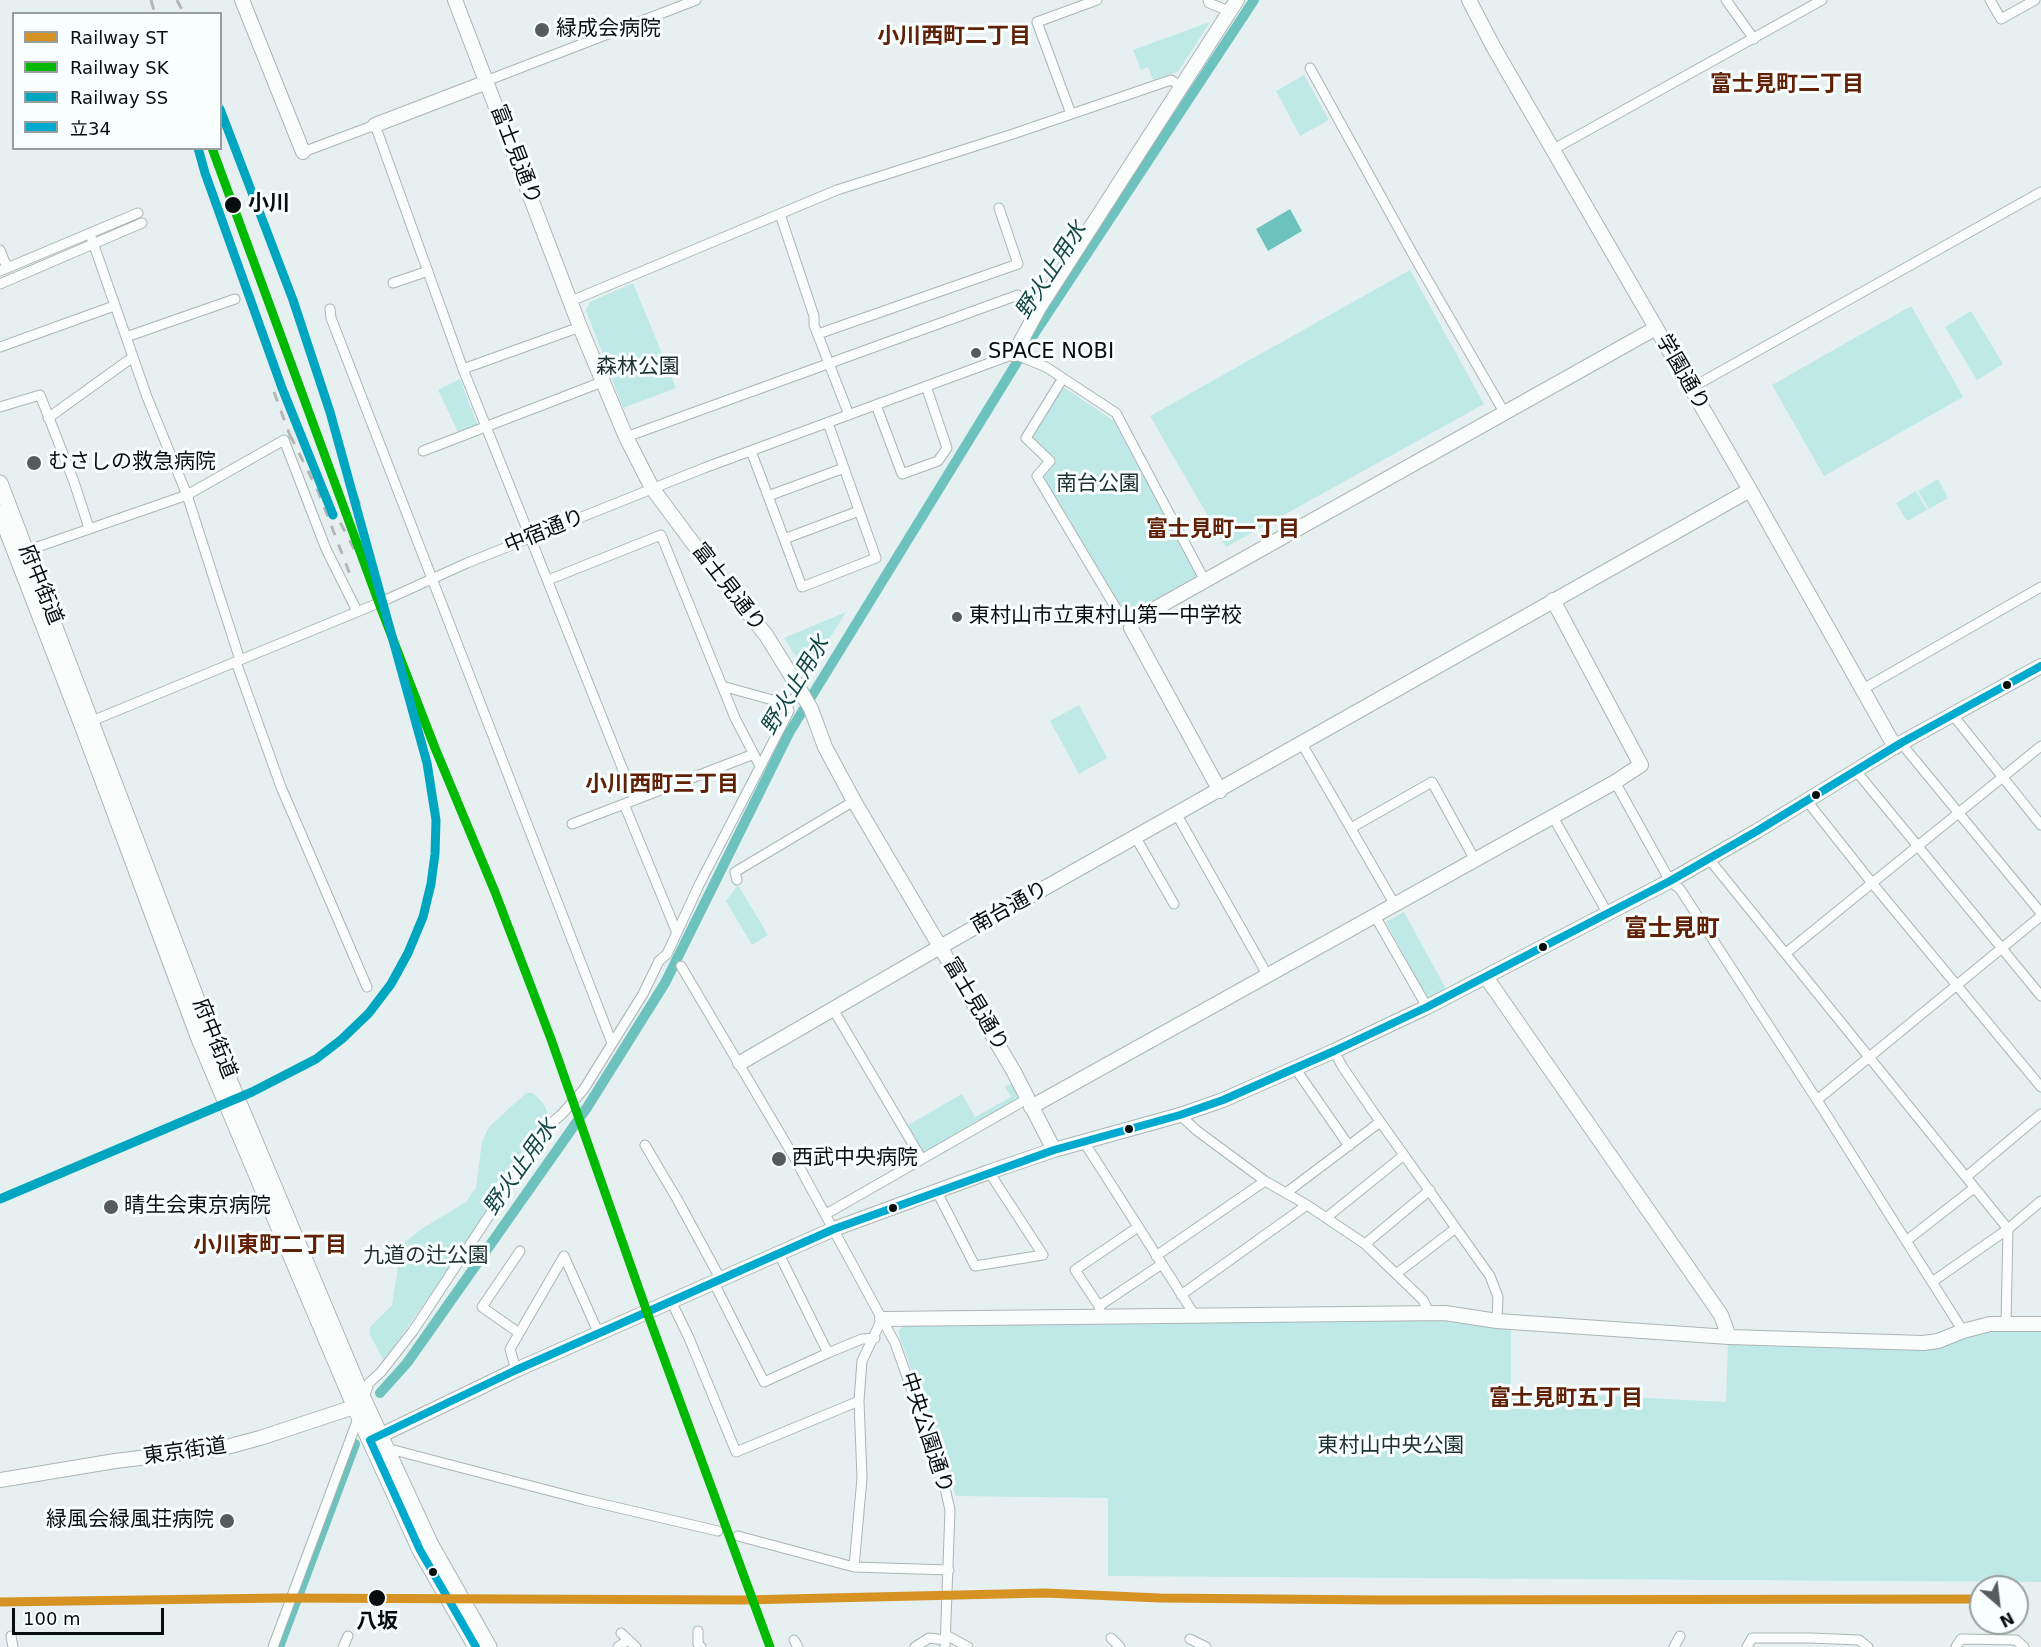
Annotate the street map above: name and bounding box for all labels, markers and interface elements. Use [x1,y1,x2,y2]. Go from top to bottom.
legend [12,12,222,150]
place label: 緑成会病院 [556,17,661,43]
marker: 緑成会病院 [533,21,551,39]
district label: 小川西町二丁目 [877,24,1031,50]
text: Railway ST [70,27,168,48]
text: Railway SK [70,57,169,78]
district label: 富士見町二丁目 [1710,72,1864,98]
text: Railway SS [70,87,168,108]
street label: 富士見通り [484,101,546,209]
text: 立34 [70,118,111,139]
place label: 小川 [248,192,290,218]
marker: 小川 [223,195,243,215]
water label: 野火止用水 [1011,218,1093,324]
street label: 学園通り [1650,330,1714,416]
place label: SPACE NOBI [988,340,1114,366]
marker: SPACE NOBI [969,346,983,360]
park label: 森林公園 [596,355,680,381]
place label: むさしの救急病院 [48,450,216,476]
marker: むさしの救急病院 [25,454,43,472]
park label: 南台公園 [1056,472,1140,498]
street label: 中宿通り [501,505,589,559]
district label: 富士見町一丁目 [1146,517,1300,543]
street label: 富士見通り [686,539,770,637]
street label: 府中街道 [13,541,67,629]
place label: 東村山市立東村山第一中学校 [969,604,1242,630]
marker: 東村山市立東村山第一中学校 [950,610,964,624]
water label: 野火止用水 [756,632,836,740]
unlabelled marker [2001,679,2013,691]
district label: 小川西町三丁目 [585,772,739,798]
unlabelled marker [1810,789,1822,801]
street label: 南台通り [967,877,1053,939]
district label: 富士見町 [1624,916,1720,944]
unlabelled marker [1537,941,1549,953]
street label: 富士見通り [937,954,1013,1056]
street label: 府中街道 [187,995,241,1083]
water label: 野火止用水 [479,1115,563,1221]
unlabelled marker [1123,1123,1135,1135]
place label: 西武中央病院 [792,1146,918,1172]
marker: 西武中央病院 [770,1150,788,1168]
place label: 晴生会東京病院 [124,1194,271,1220]
marker: 晴生会東京病院 [102,1198,120,1216]
unlabelled marker [887,1202,899,1214]
district label: 小川東町二丁目 [193,1233,347,1259]
park label: 九道の辻公園 [363,1244,489,1270]
street label: 中央公園通り [895,1369,957,1497]
district label: 富士見町五丁目 [1489,1386,1643,1412]
street label: 東京街道 [142,1434,228,1470]
park label: 東村山中央公園 [1318,1434,1464,1460]
place label: 緑風会緑風荘病院 [46,1508,214,1534]
marker: 緑風会緑風荘病院 [218,1512,236,1530]
unlabelled marker [427,1566,439,1578]
north arrow [1969,1575,2029,1635]
marker: 八坂 [367,1588,387,1608]
scale bar [15,1596,166,1634]
text: 100 m [23,1608,81,1629]
text: N [1996,1608,2017,1631]
place label: 八坂 [356,1610,398,1636]

